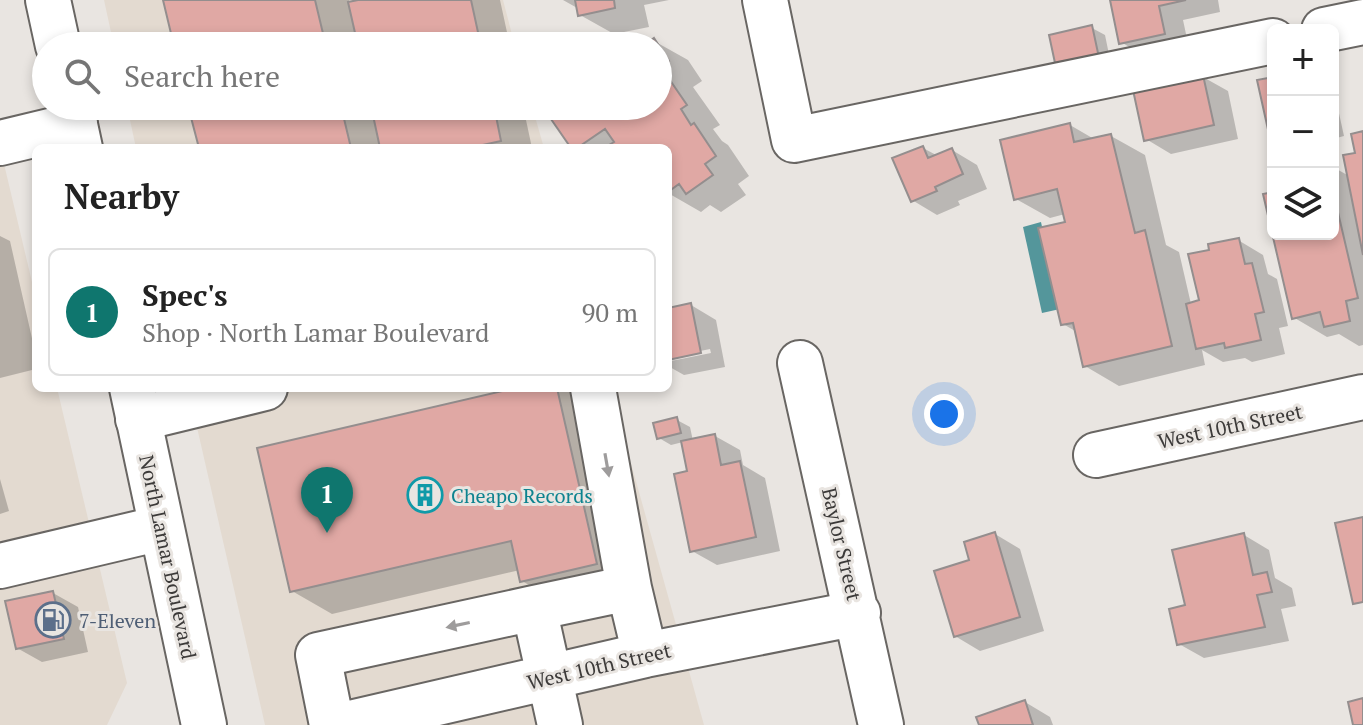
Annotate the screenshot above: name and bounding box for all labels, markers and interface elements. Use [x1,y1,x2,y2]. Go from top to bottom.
map controls [1267,24,1339,240]
button: + [1267,24,1339,96]
search box [32,32,672,120]
icon: search [60,54,104,98]
text: Search here [124,56,280,96]
button: − [1267,96,1339,168]
button: layers [1267,168,1339,240]
text: Nearby [64,174,179,219]
text: Spec's [142,275,228,315]
text: 1 [85,295,99,329]
text: 90 m [582,295,638,329]
text: Shop · North Lamar Boulevard [142,315,490,349]
your location [924,394,964,434]
street label: West 10th Street [1155,397,1305,454]
street label: North Lamar Boulevard [133,452,203,662]
one-way arrow [602,453,614,478]
pin: 1 [301,467,353,533]
building icon: Cheapo Records [406,476,444,514]
place label: Cheapo Records [451,482,593,509]
street label: Baylor Street [816,485,868,604]
fuel station icon: 7-Eleven [34,601,72,639]
place label: 7-Eleven [79,607,156,634]
one-way arrow [446,619,471,632]
street label: West 10th Street [524,636,674,696]

